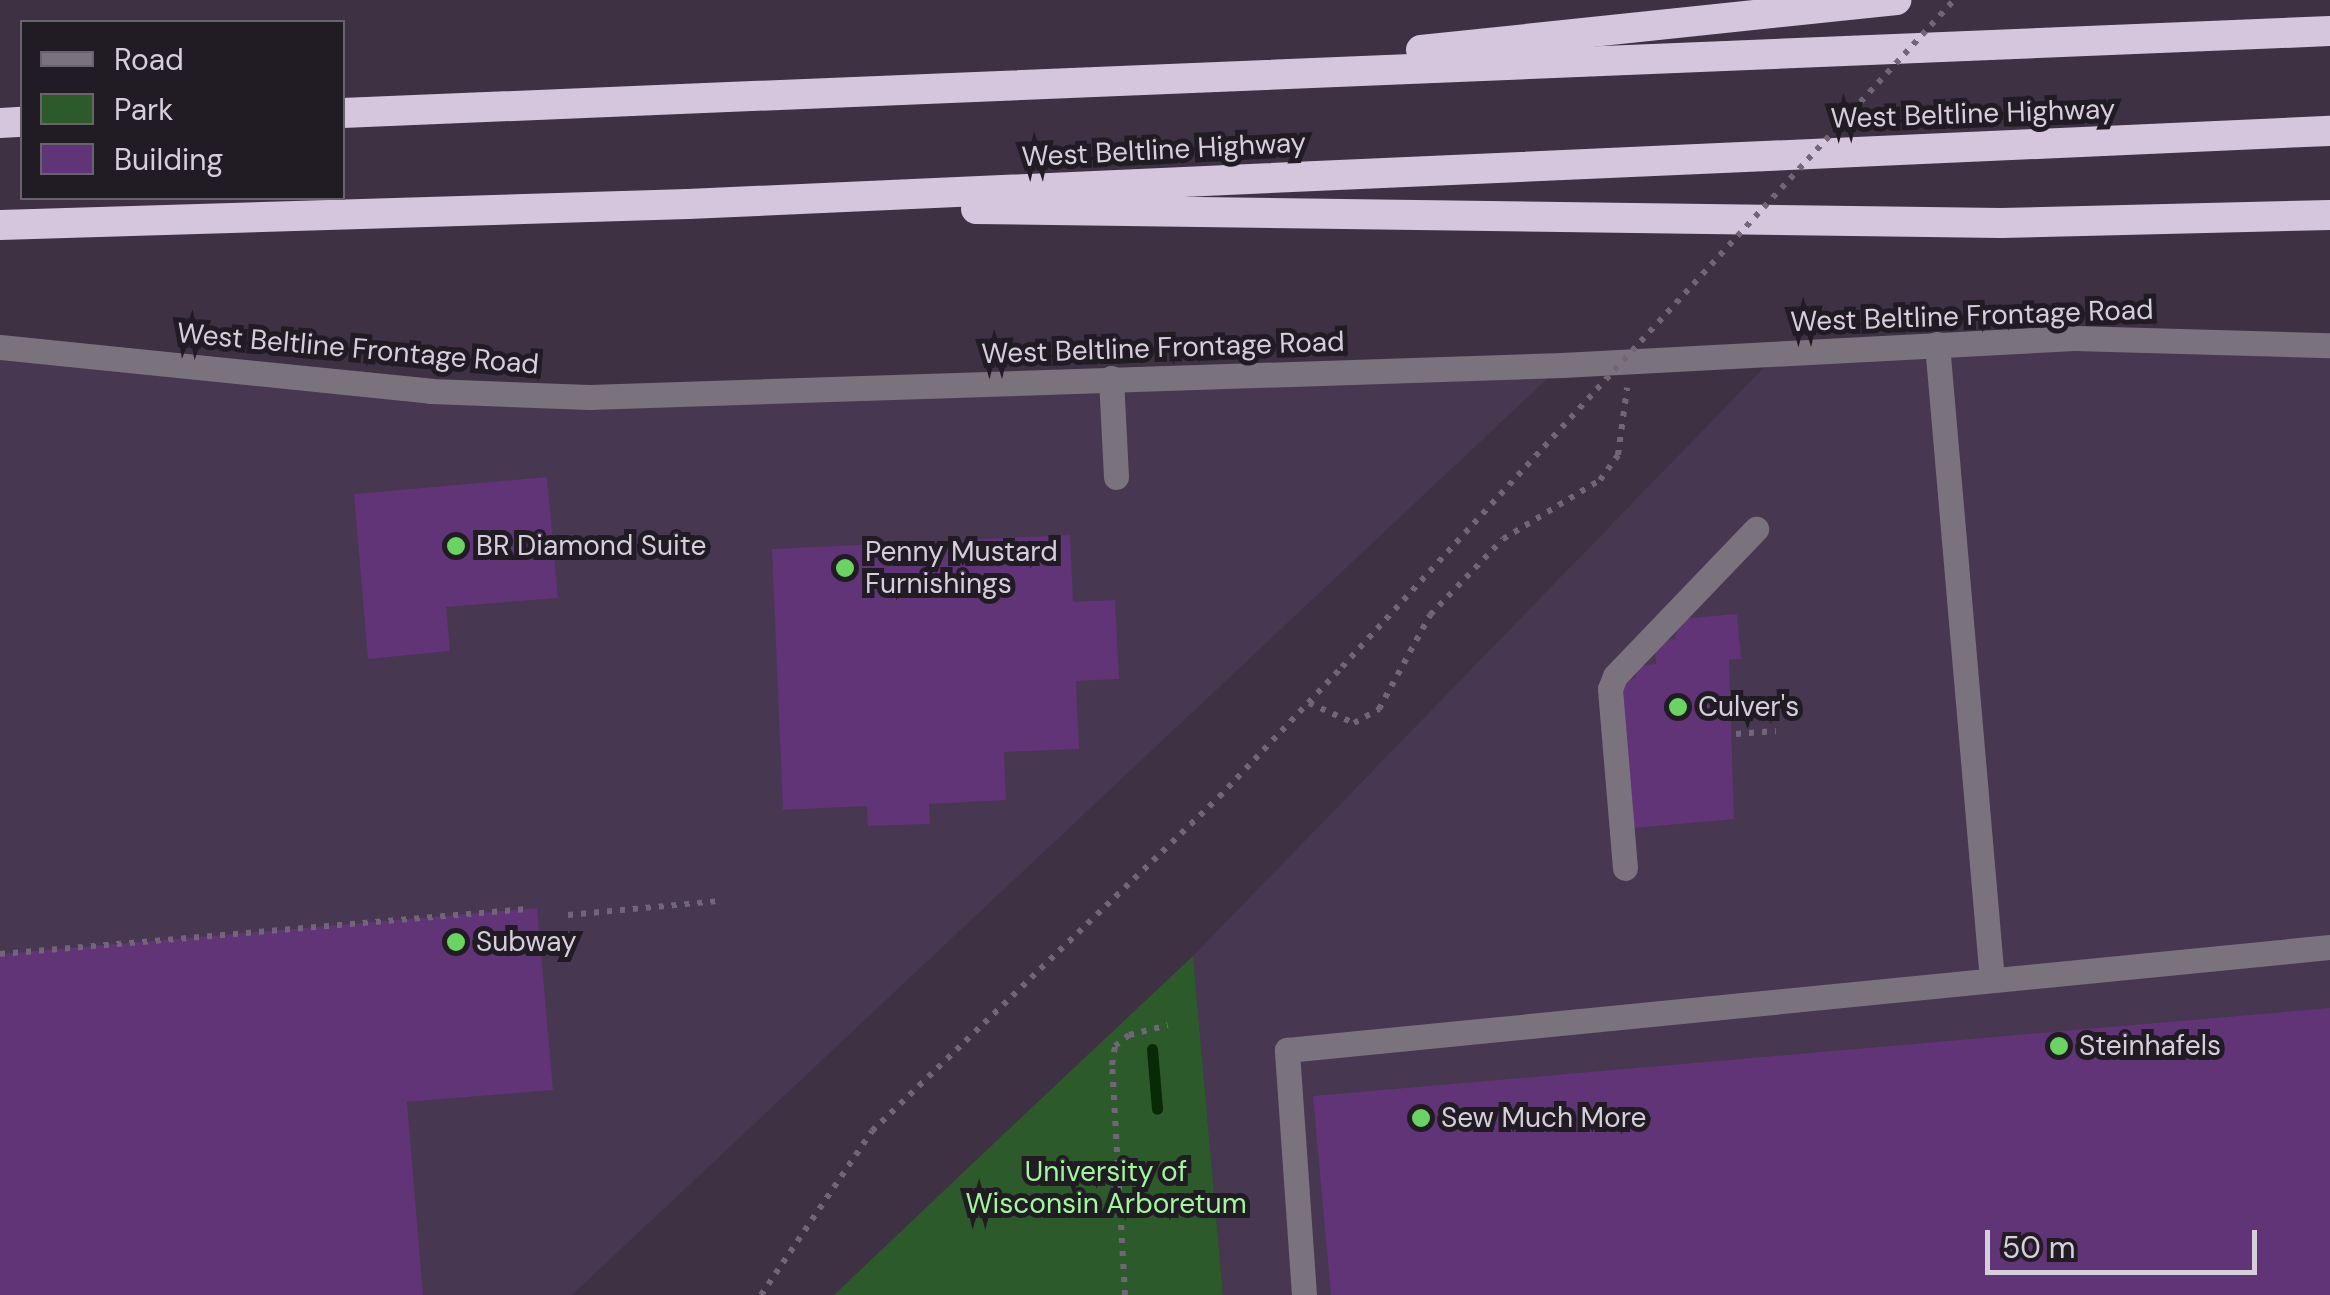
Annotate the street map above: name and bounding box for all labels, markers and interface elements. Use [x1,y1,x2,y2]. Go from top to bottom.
legend [20,20,345,200]
text: Road [114,40,184,79]
text: Park [114,90,173,129]
street label: West Beltline Highway [1830,92,2116,136]
street label: West Beltline Highway [1021,126,1307,174]
text: Building [114,140,223,179]
street label: West Beltline Frontage Road [1790,293,2154,339]
street label: West Beltline Frontage Road [176,316,540,382]
street label: West Beltline Frontage Road [981,325,1345,371]
place label: BR Diamond Suite [476,529,706,563]
marker: BR Diamond Suite [445,535,467,557]
place label: Penny Mustard Furnishings [865,535,1058,601]
marker: Penny Mustard Furnishings [834,557,856,579]
place label: Culver's [1698,690,1799,724]
marker: Culver's [1667,696,1689,718]
place label: Subway [476,925,577,959]
marker: Subway [445,931,467,953]
place label: Steinhafels [2079,1029,2221,1063]
marker: Steinhafels [2048,1035,2070,1057]
place label: Sew Much More [1441,1101,1646,1135]
marker: Sew Much More [1410,1107,1432,1129]
park label: University of Wisconsin Arboretum [965,1155,1247,1221]
scale bar [1990,1210,2262,1272]
text: 50 m [2002,1228,2076,1267]

